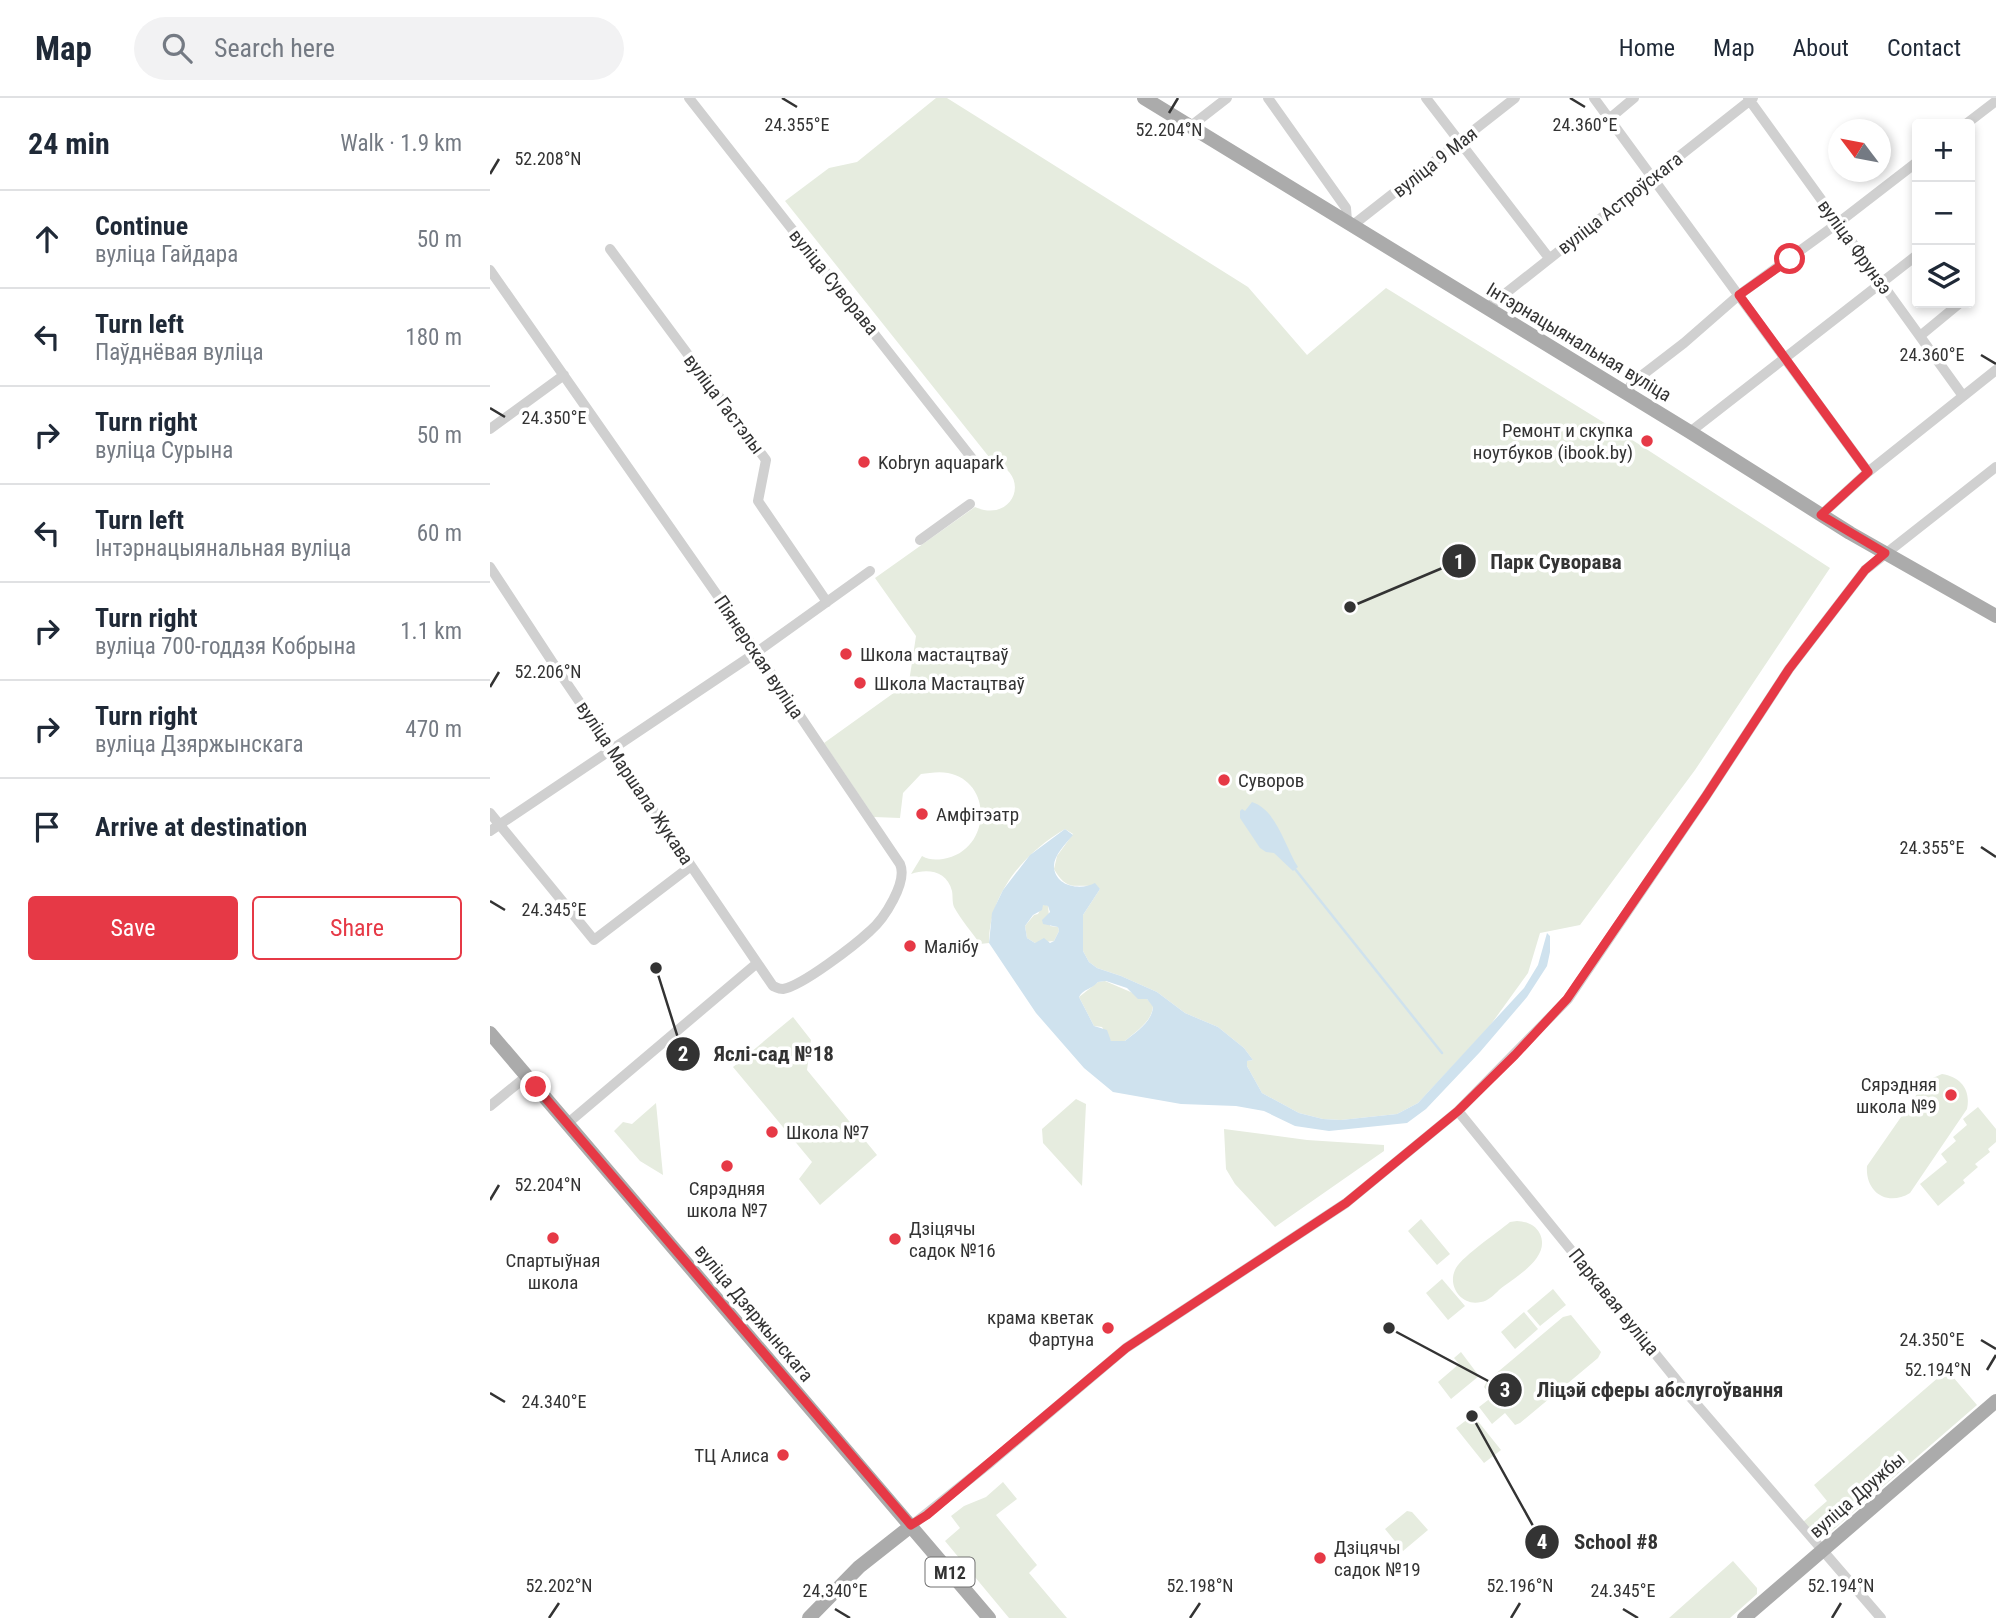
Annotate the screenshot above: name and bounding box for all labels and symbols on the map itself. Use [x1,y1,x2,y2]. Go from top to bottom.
text: 24.355°E [765,114,829,135]
text: 24.360°E [1553,114,1617,135]
text: 52.204°N [1135,119,1203,140]
north arrow [1828,119,1891,182]
street label: вуліца 9 Мая [1388,122,1482,202]
street label: вуліца Астроўскага [1553,147,1687,259]
text: 52.208°N [514,148,582,169]
street label: вуліца Фрунзэ [1813,195,1897,299]
street label: вуліца Суворава [784,224,884,340]
route start [1774,243,1805,274]
street label: Інтэрнацыянальная вуліца [1482,278,1676,406]
text: 24.360°E [1900,344,1964,365]
street label: вуліца Гастэлы [679,349,769,459]
text: 24.350°E [522,407,586,428]
place label: Ремонт и скупка ноутбуков (ibook.by) [1473,419,1633,464]
marker: Ремонт и скупка ноутбуков (ibook.by) [1639,433,1655,449]
place label: Kobryn aquapark [878,451,1005,474]
marker: Kobryn aquapark [856,454,872,470]
callout: Парк Суворава [1442,540,1636,582]
text: 1 [1454,550,1464,574]
text: Парк Суворава [1490,550,1622,574]
street label: Піянерская вуліца [709,591,809,723]
place label: Школа мастацтваў [860,643,1009,666]
marker: Школа мастацтваў [838,646,854,662]
text: 52.206°N [514,661,582,682]
place label: Школа Мастацтваў [874,672,1025,695]
marker: Школа Мастацтваў [852,675,868,691]
street label: вуліца Маршала Жукава [572,697,698,869]
place label: Суворов [1238,769,1304,792]
marker: Суворов [1216,772,1232,788]
place label: Амфітэатр [936,803,1019,826]
marker: Амфітэатр [914,806,930,822]
text: 24.355°E [1900,837,1964,858]
text: 24.345°E [522,899,586,920]
place label: Малібу [924,935,979,958]
marker: Малібу [902,938,918,954]
callout: Яслі-сад №18 [666,1033,848,1075]
text: 2 [678,1042,688,1066]
text: Яслі-сад №18 [713,1042,834,1066]
route end [520,1071,551,1102]
place label: Сярэдняя школа №9 [1856,1073,1937,1118]
marker: Сярэдняя школа №9 [1943,1087,1959,1103]
place label: Школа №7 [786,1121,869,1144]
marker: Школа №7 [764,1124,780,1140]
marker: Сярэдняя школа №7 [719,1158,735,1174]
text: 52.204°N [514,1174,582,1195]
place label: Сярэдняя школа №7 [686,1177,768,1222]
place label: Дзіцячы садок №16 [909,1217,996,1262]
marker: Спартыўная школа [545,1230,561,1246]
marker: Дзіцячы садок №16 [887,1231,903,1247]
street label: вуліца Дзяржынскага [690,1240,818,1386]
street label: Паркавая вуліца [1564,1244,1664,1360]
place label: Спартыўная школа [505,1249,601,1294]
place label: крама кветак Фартуна [987,1306,1094,1351]
marker: крама кветак Фартуна [1100,1320,1116,1336]
text: 24.350°E [1900,1329,1964,1350]
text: 52.194°N [1904,1359,1972,1380]
callout: Ліцэй сферы абслугоўвання [1488,1369,1798,1411]
text: 3 [1500,1378,1510,1402]
text: Ліцэй сферы абслугоўвання [1537,1378,1783,1402]
text: 24.340°E [522,1391,586,1412]
place label: ТЦ Алиса [694,1444,769,1467]
marker: ТЦ Алиса [775,1447,791,1463]
street label: вуліца Дружбы [1805,1447,1909,1543]
callout: School #8 [1525,1521,1672,1563]
text: 4 [1537,1530,1547,1554]
text: School #8 [1574,1530,1658,1554]
place label: Дзіцячы садок №19 [1334,1536,1421,1581]
marker: Дзіцячы садок №19 [1312,1550,1328,1566]
road number: М12 [925,1558,974,1587]
text: 52.202°N [525,1575,593,1596]
text: 52.198°N [1166,1575,1234,1596]
text: 52.196°N [1486,1575,1554,1596]
text: 52.194°N [1807,1575,1875,1596]
text: 24.340°E [803,1580,867,1601]
text: 24.345°E [1591,1580,1655,1601]

